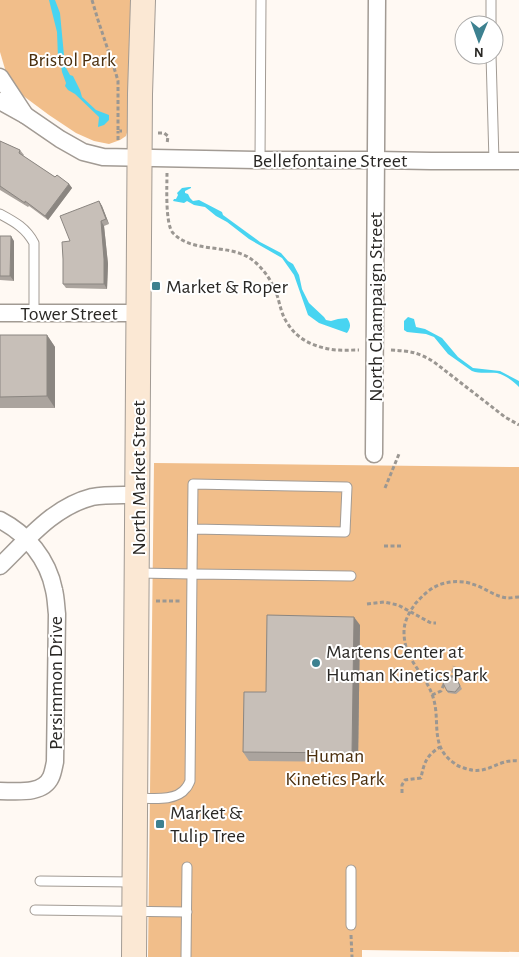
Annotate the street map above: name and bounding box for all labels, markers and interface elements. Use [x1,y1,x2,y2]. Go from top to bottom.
north arrow [454,15,504,65]
text: N [474,45,484,59]
park label: Bristol Park [28,50,116,70]
street label: Bellefontaine Street [253,151,408,171]
street label: North Champaign Street [366,211,386,402]
place label: Market & Roper [166,277,289,297]
marker: Market & Roper [150,280,162,292]
street label: Tower Street [20,304,118,324]
street label: North Market Street [129,400,149,556]
street label: Persimmon Drive [46,616,66,750]
place label: Martens Center at Human Kinetics Park [326,642,488,685]
marker: Martens Center at Human Kinetics Park [310,657,322,669]
park label: Human Kinetics Park [285,746,385,789]
place label: Market & Tulip Tree [170,803,245,846]
marker: Market & Tulip Tree [154,818,166,830]

